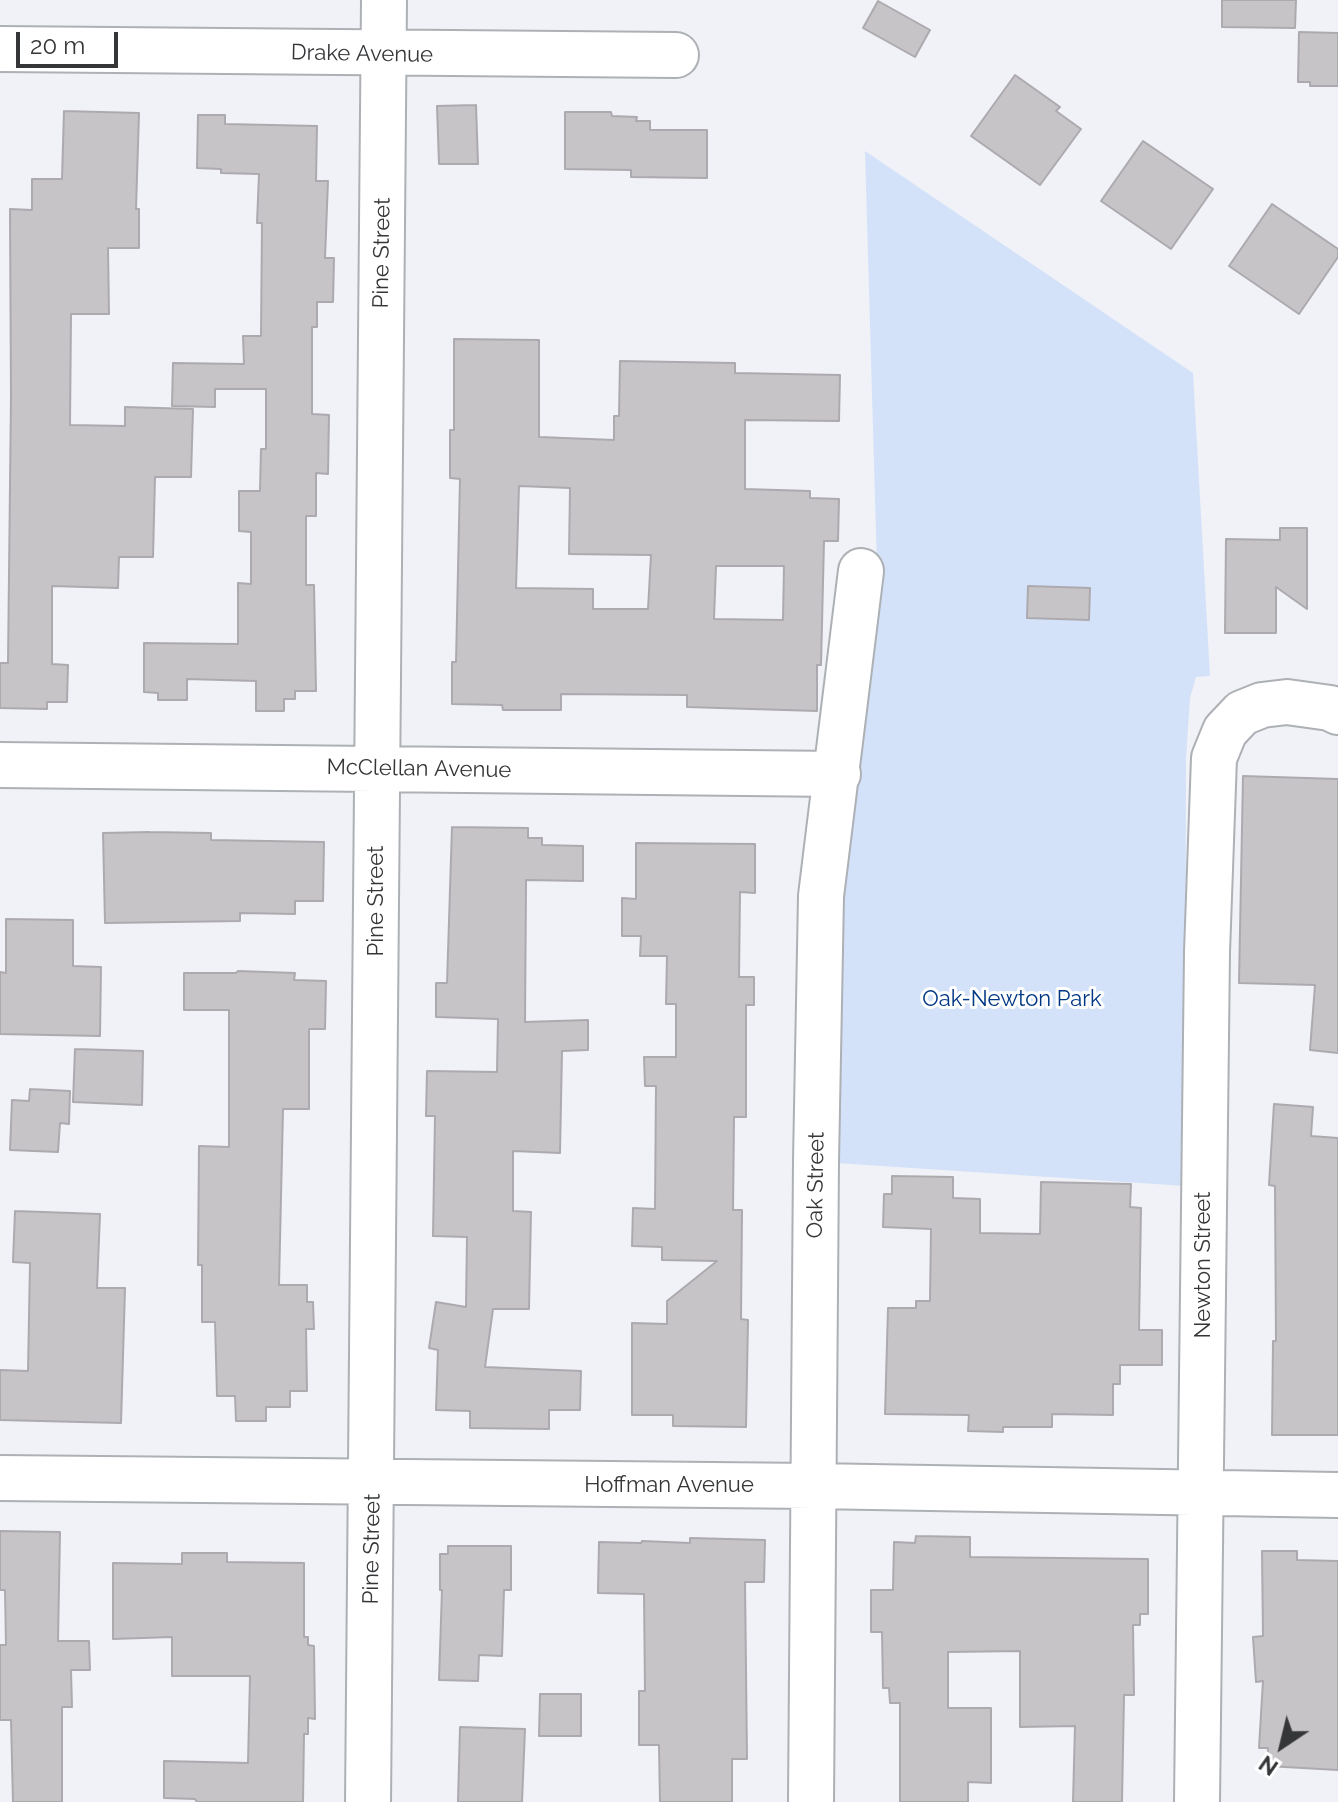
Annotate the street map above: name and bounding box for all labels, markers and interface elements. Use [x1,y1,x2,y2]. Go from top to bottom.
scale bar [20,16,122,66]
text: 20 m [30,31,85,60]
street label: Drake Avenue [291,40,433,68]
street label: Pine Street [368,197,396,309]
street label: McClellan Avenue [326,754,512,784]
street label: Pine Street [363,846,389,956]
park label: Oak-Newton Park [922,986,1102,1012]
street label: Oak Street [802,1131,830,1239]
street label: Newton Street [1190,1192,1216,1338]
street label: Hoffman Avenue [584,1472,754,1498]
street label: Pine Street [358,1493,386,1605]
north arrow [1242,1706,1322,1786]
text: N [1254,1750,1283,1781]

